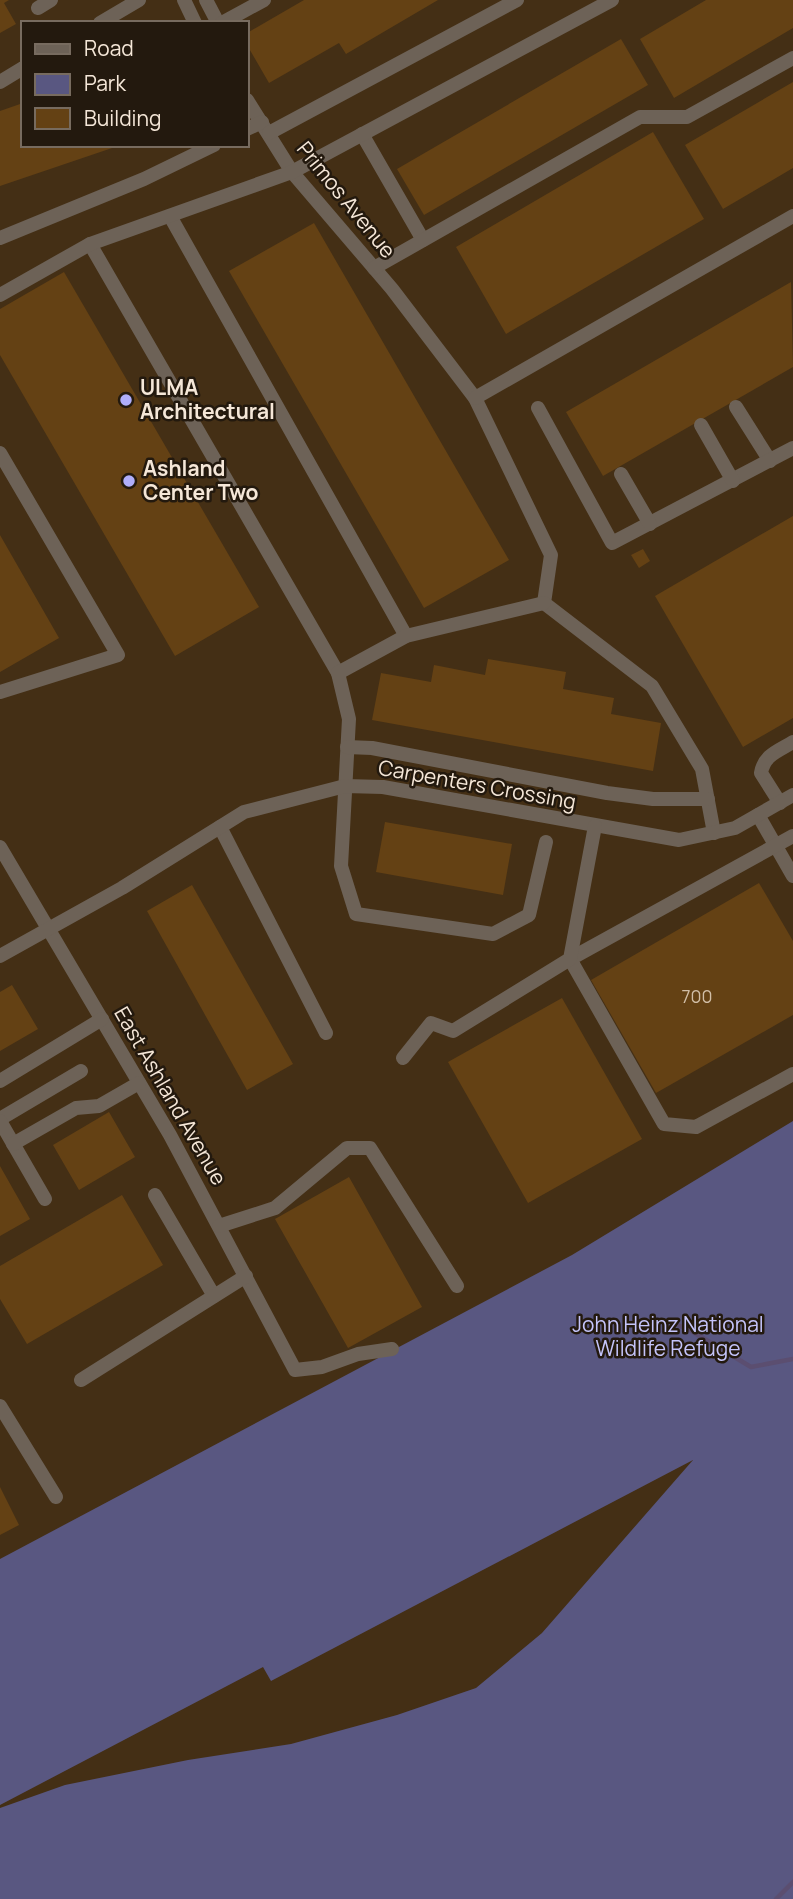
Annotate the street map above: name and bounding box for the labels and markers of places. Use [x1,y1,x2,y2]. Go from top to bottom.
place label: ULMA Architectural [140,373,275,425]
marker: ULMA Architectural [118,392,134,408]
place label: Ashland Center Two [143,454,259,506]
marker: Ashland Center Two [121,473,137,489]

